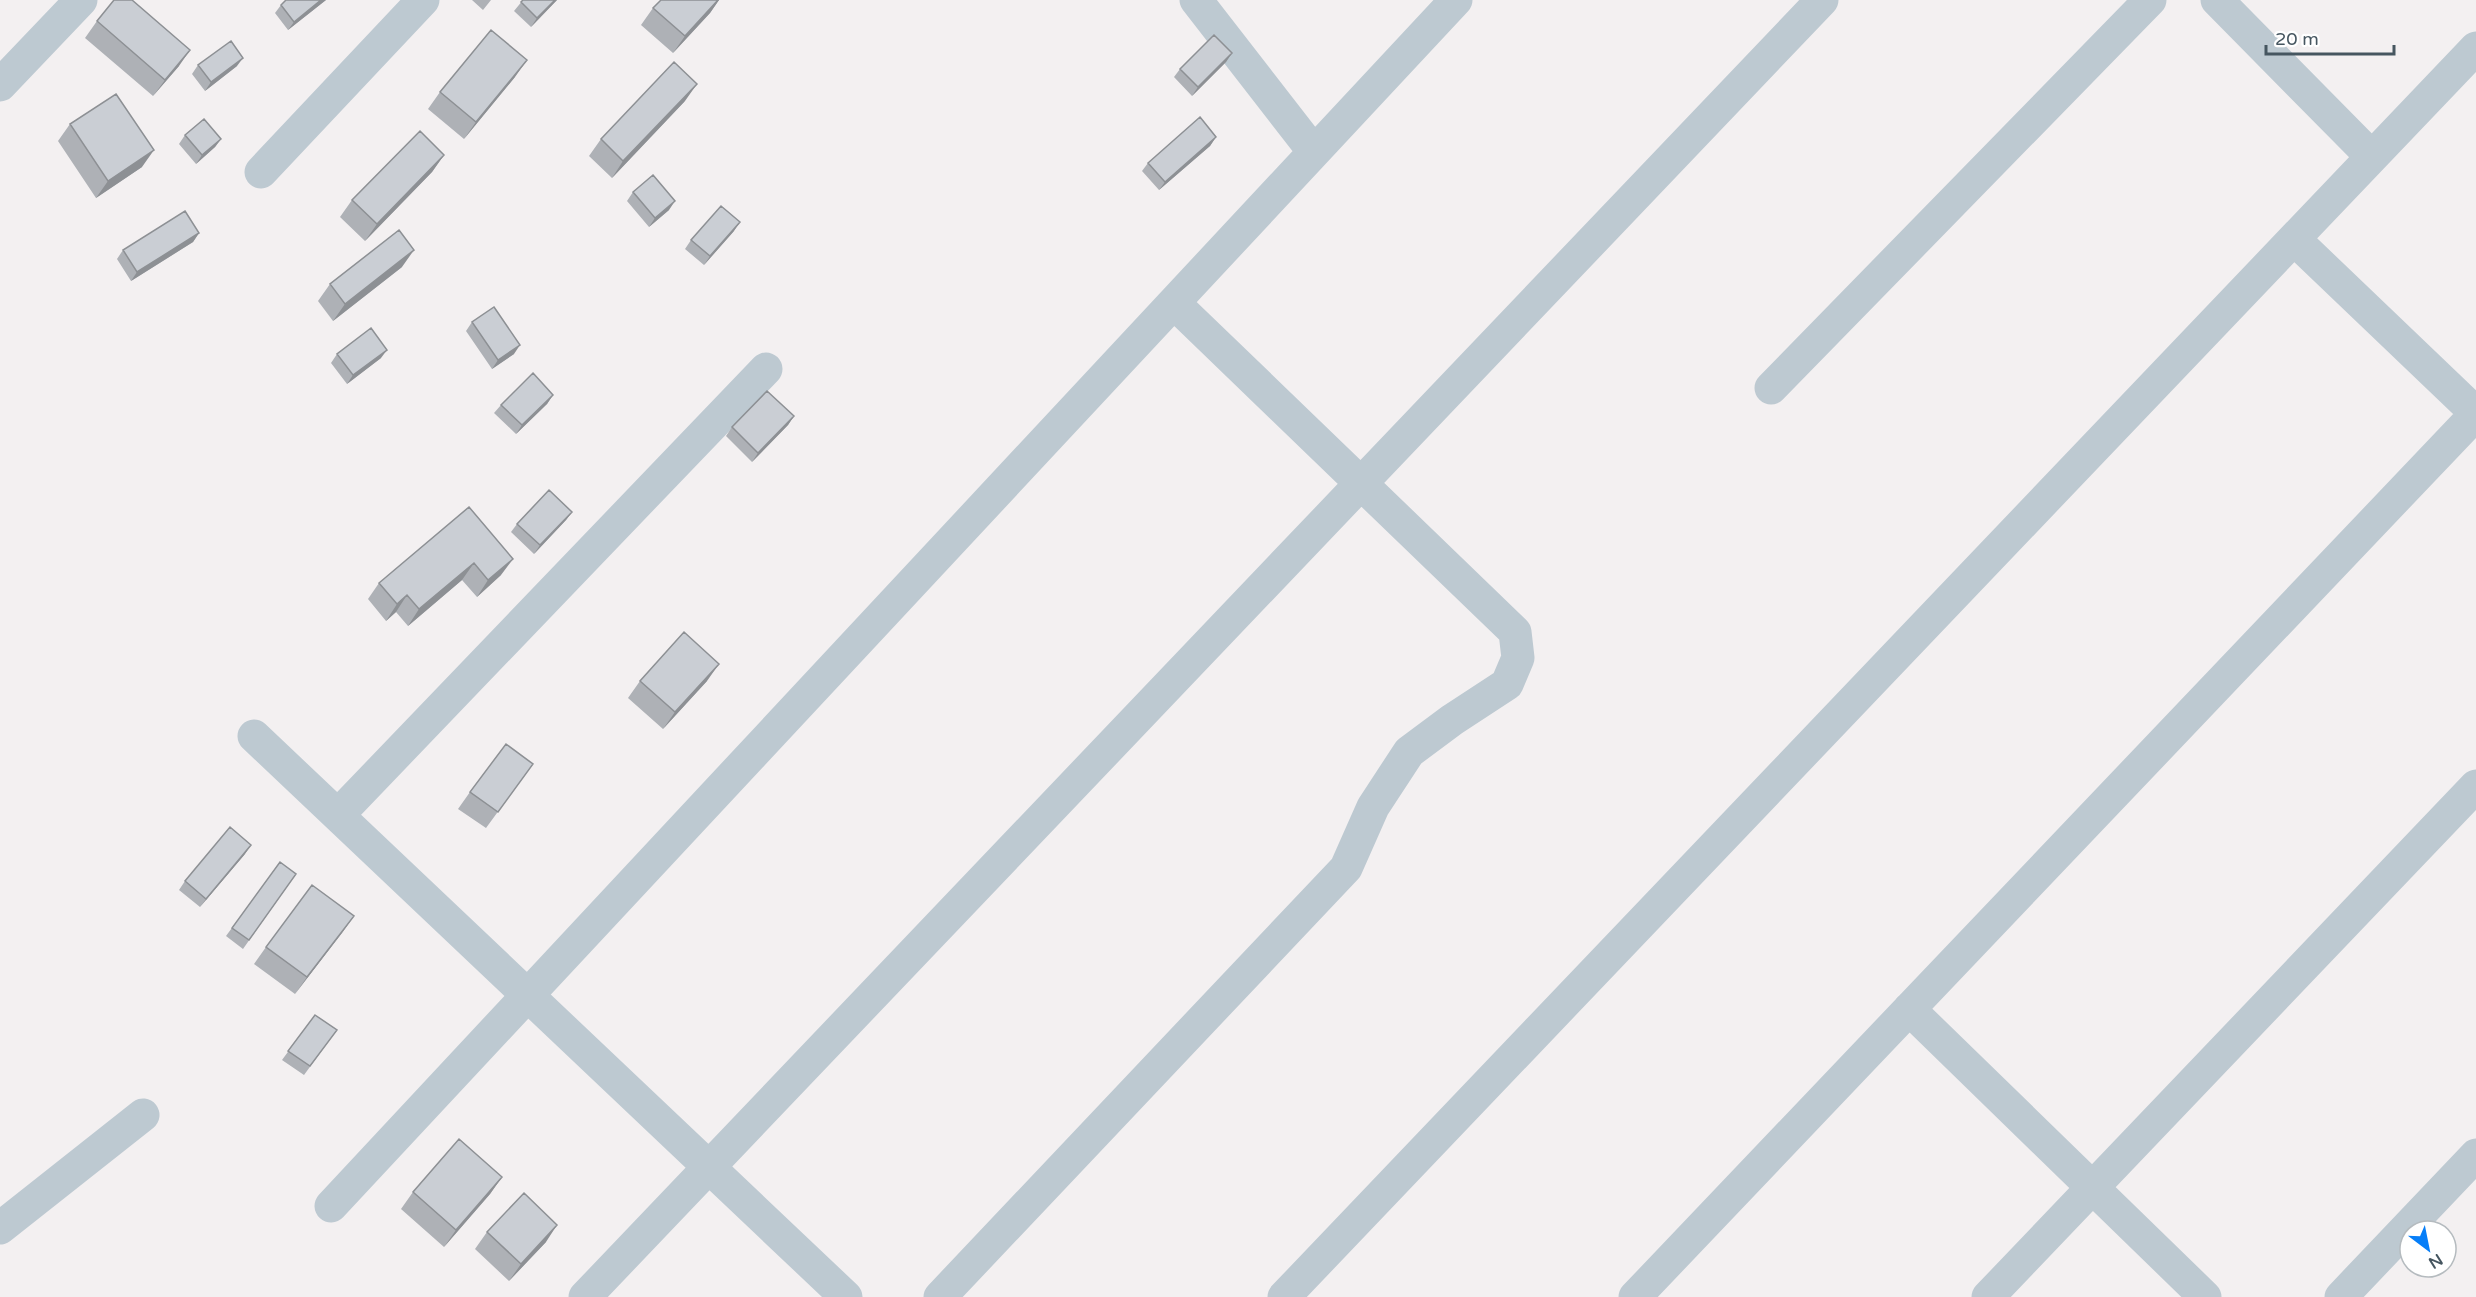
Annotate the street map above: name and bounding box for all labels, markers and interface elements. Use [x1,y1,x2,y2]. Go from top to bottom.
scale bar [2266,18,2394,56]
text: 20 m [2275,28,2319,50]
north arrow [2398,1219,2458,1279]
text: N [2425,1249,2446,1273]

